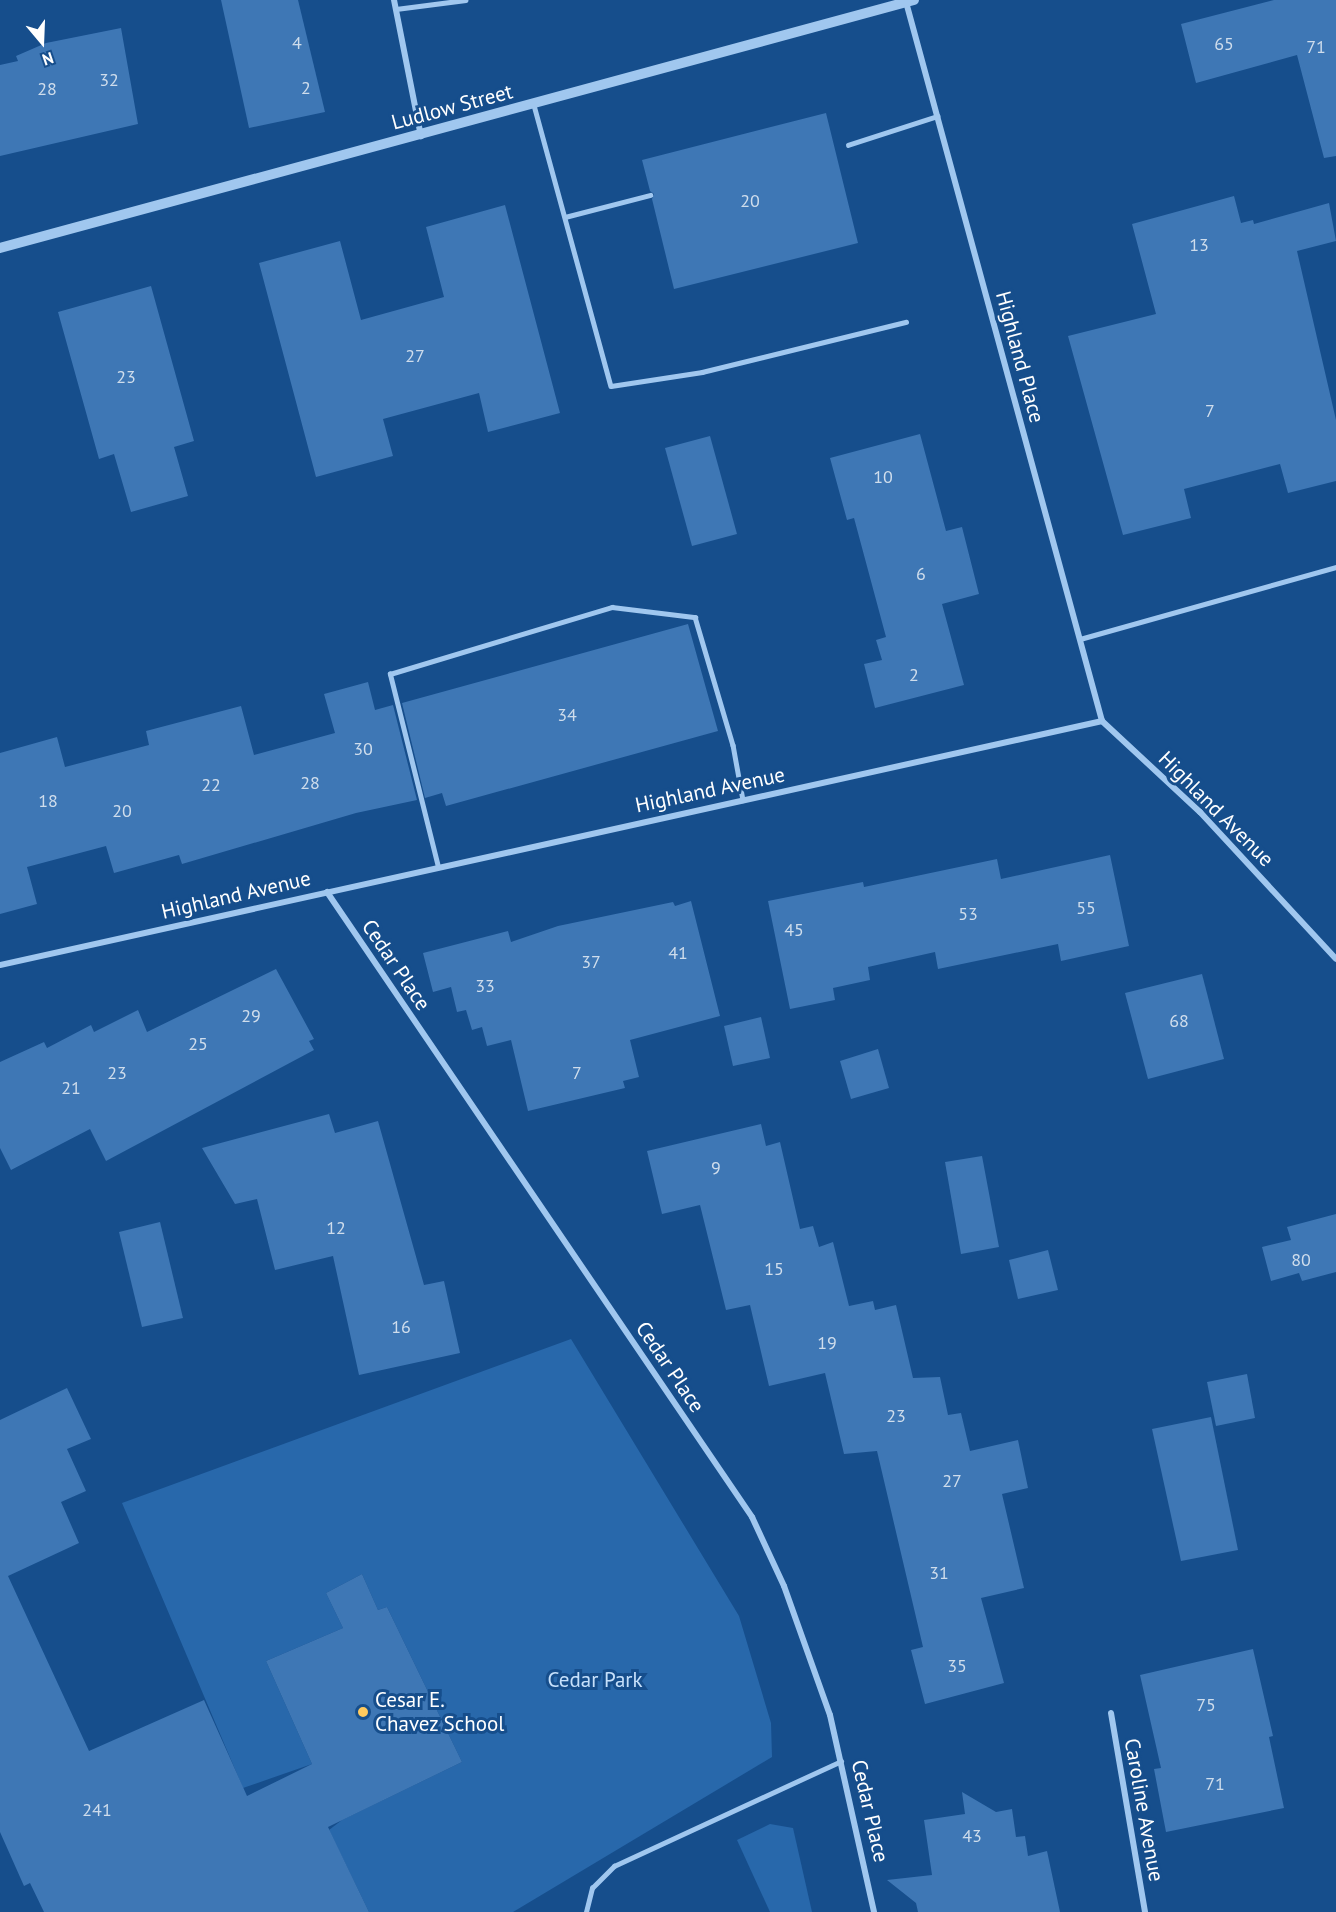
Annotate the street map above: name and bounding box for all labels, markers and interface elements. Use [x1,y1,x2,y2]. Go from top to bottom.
north arrow [12,12,72,72]
house number: 4 [292,32,302,54]
house number: 65 [1214,33,1234,55]
house number: 71 [1306,36,1326,58]
text: N [40,48,56,70]
house number: 32 [99,69,119,91]
house number: 2 [301,77,311,99]
house number: 28 [37,78,57,100]
street label: Ludlow Street [388,79,516,135]
house number: 20 [740,190,760,212]
house number: 13 [1189,234,1209,256]
street label: Highland Place [990,288,1050,426]
house number: 27 [405,345,425,367]
house number: 23 [116,366,136,388]
house number: 7 [1205,400,1215,422]
house number: 10 [873,466,893,488]
house number: 6 [916,563,926,585]
house number: 2 [909,664,919,686]
house number: 34 [557,704,577,726]
house number: 30 [353,738,373,760]
street label: Highland Avenue [1153,746,1279,872]
street label: Highland Avenue [633,762,787,818]
house number: 28 [300,772,320,794]
house number: 22 [201,774,221,796]
house number: 18 [38,790,58,812]
house number: 20 [112,800,132,822]
street label: Highland Avenue [159,866,313,924]
house number: 55 [1076,897,1096,919]
house number: 53 [958,903,978,925]
street label: Cedar Place [356,915,436,1015]
house number: 45 [784,919,804,941]
house number: 41 [668,942,688,964]
house number: 37 [581,951,601,973]
house number: 33 [475,975,495,997]
house number: 29 [241,1005,261,1027]
house number: 68 [1169,1010,1189,1032]
house number: 25 [188,1033,208,1055]
house number: 23 [107,1062,127,1084]
house number: 7 [572,1062,582,1084]
house number: 21 [61,1077,81,1099]
house number: 9 [711,1157,721,1179]
house number: 12 [326,1217,346,1239]
house number: 80 [1291,1249,1311,1271]
house number: 15 [764,1258,784,1280]
house number: 16 [391,1316,411,1338]
street label: Cedar Place [630,1317,710,1417]
house number: 19 [817,1332,837,1354]
house number: 23 [886,1405,906,1427]
house number: 27 [942,1470,962,1492]
house number: 31 [929,1562,949,1584]
house number: 35 [947,1655,967,1677]
park label: Cedar Park [547,1667,643,1693]
place label: Cesar E. Chavez School [375,1687,505,1737]
house number: 75 [1196,1694,1216,1716]
marker: Cesar E. Chavez School [356,1705,370,1719]
street label: Caroline Avenue [1119,1736,1169,1884]
street label: Cedar Place [846,1757,894,1865]
house number: 71 [1205,1773,1225,1795]
house number: 241 [82,1799,112,1821]
house number: 43 [962,1825,982,1847]

